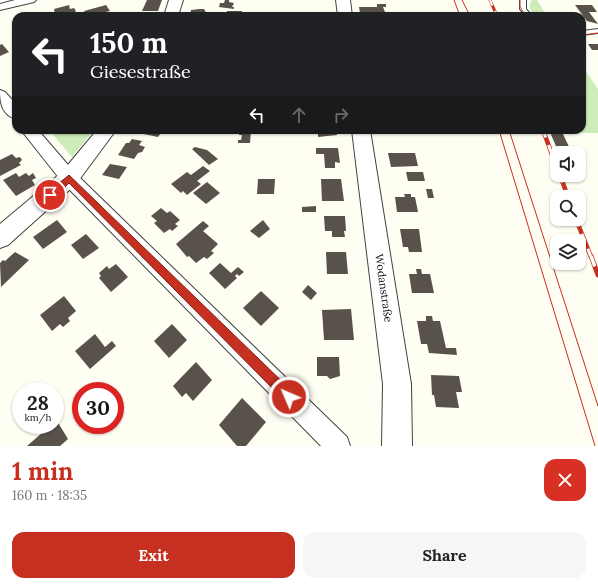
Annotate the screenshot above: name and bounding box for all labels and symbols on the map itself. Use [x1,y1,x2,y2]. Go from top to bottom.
pin [33,178,67,212]
street label: Wodanstraße [372,253,396,323]
position arrow [268,376,310,418]
speed limit sign: 30 [72,382,124,434]

